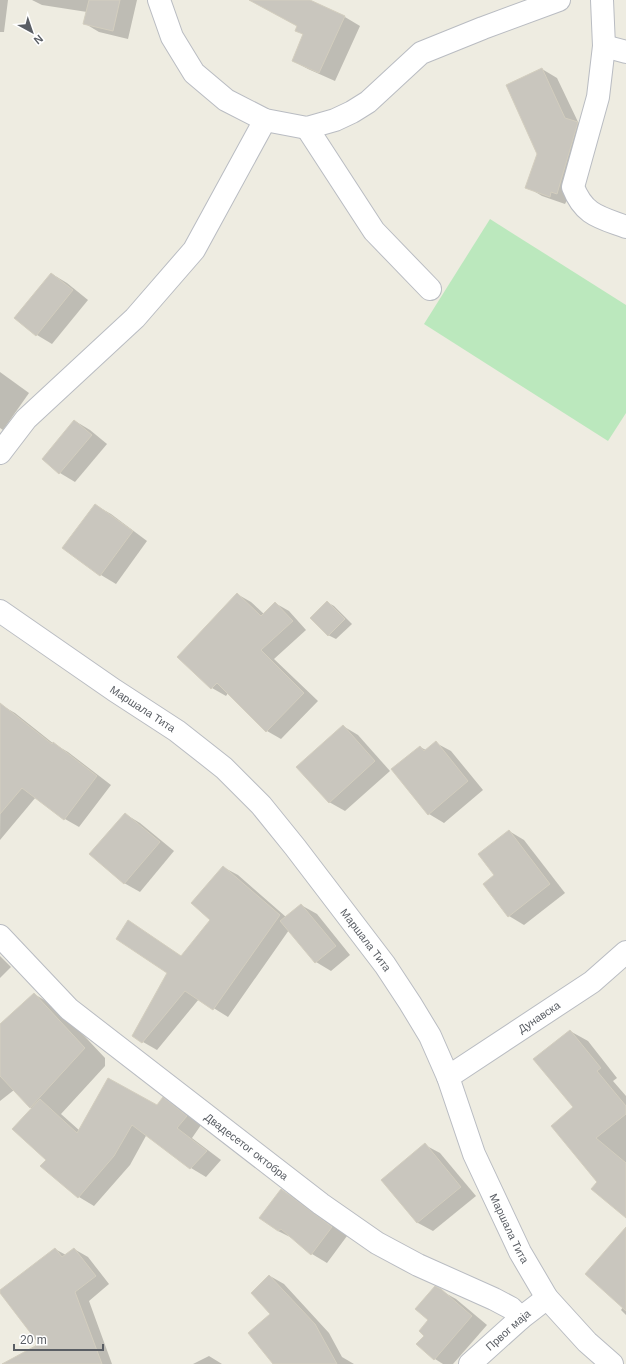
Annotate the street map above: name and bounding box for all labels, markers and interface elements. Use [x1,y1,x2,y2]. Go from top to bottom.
north arrow [12,12,52,52]
text: N [31,33,45,47]
street label: Маршала Тита [108,683,178,735]
street label: Маршала Тита [338,906,394,974]
street label: Дунавска [516,998,563,1035]
street label: Двадесетог октобра [203,1110,291,1183]
street label: Маршала Тита [488,1192,532,1266]
street label: Првог маја [483,1307,533,1353]
scale bar [14,1326,103,1352]
text: 20 m [20,1333,47,1347]

